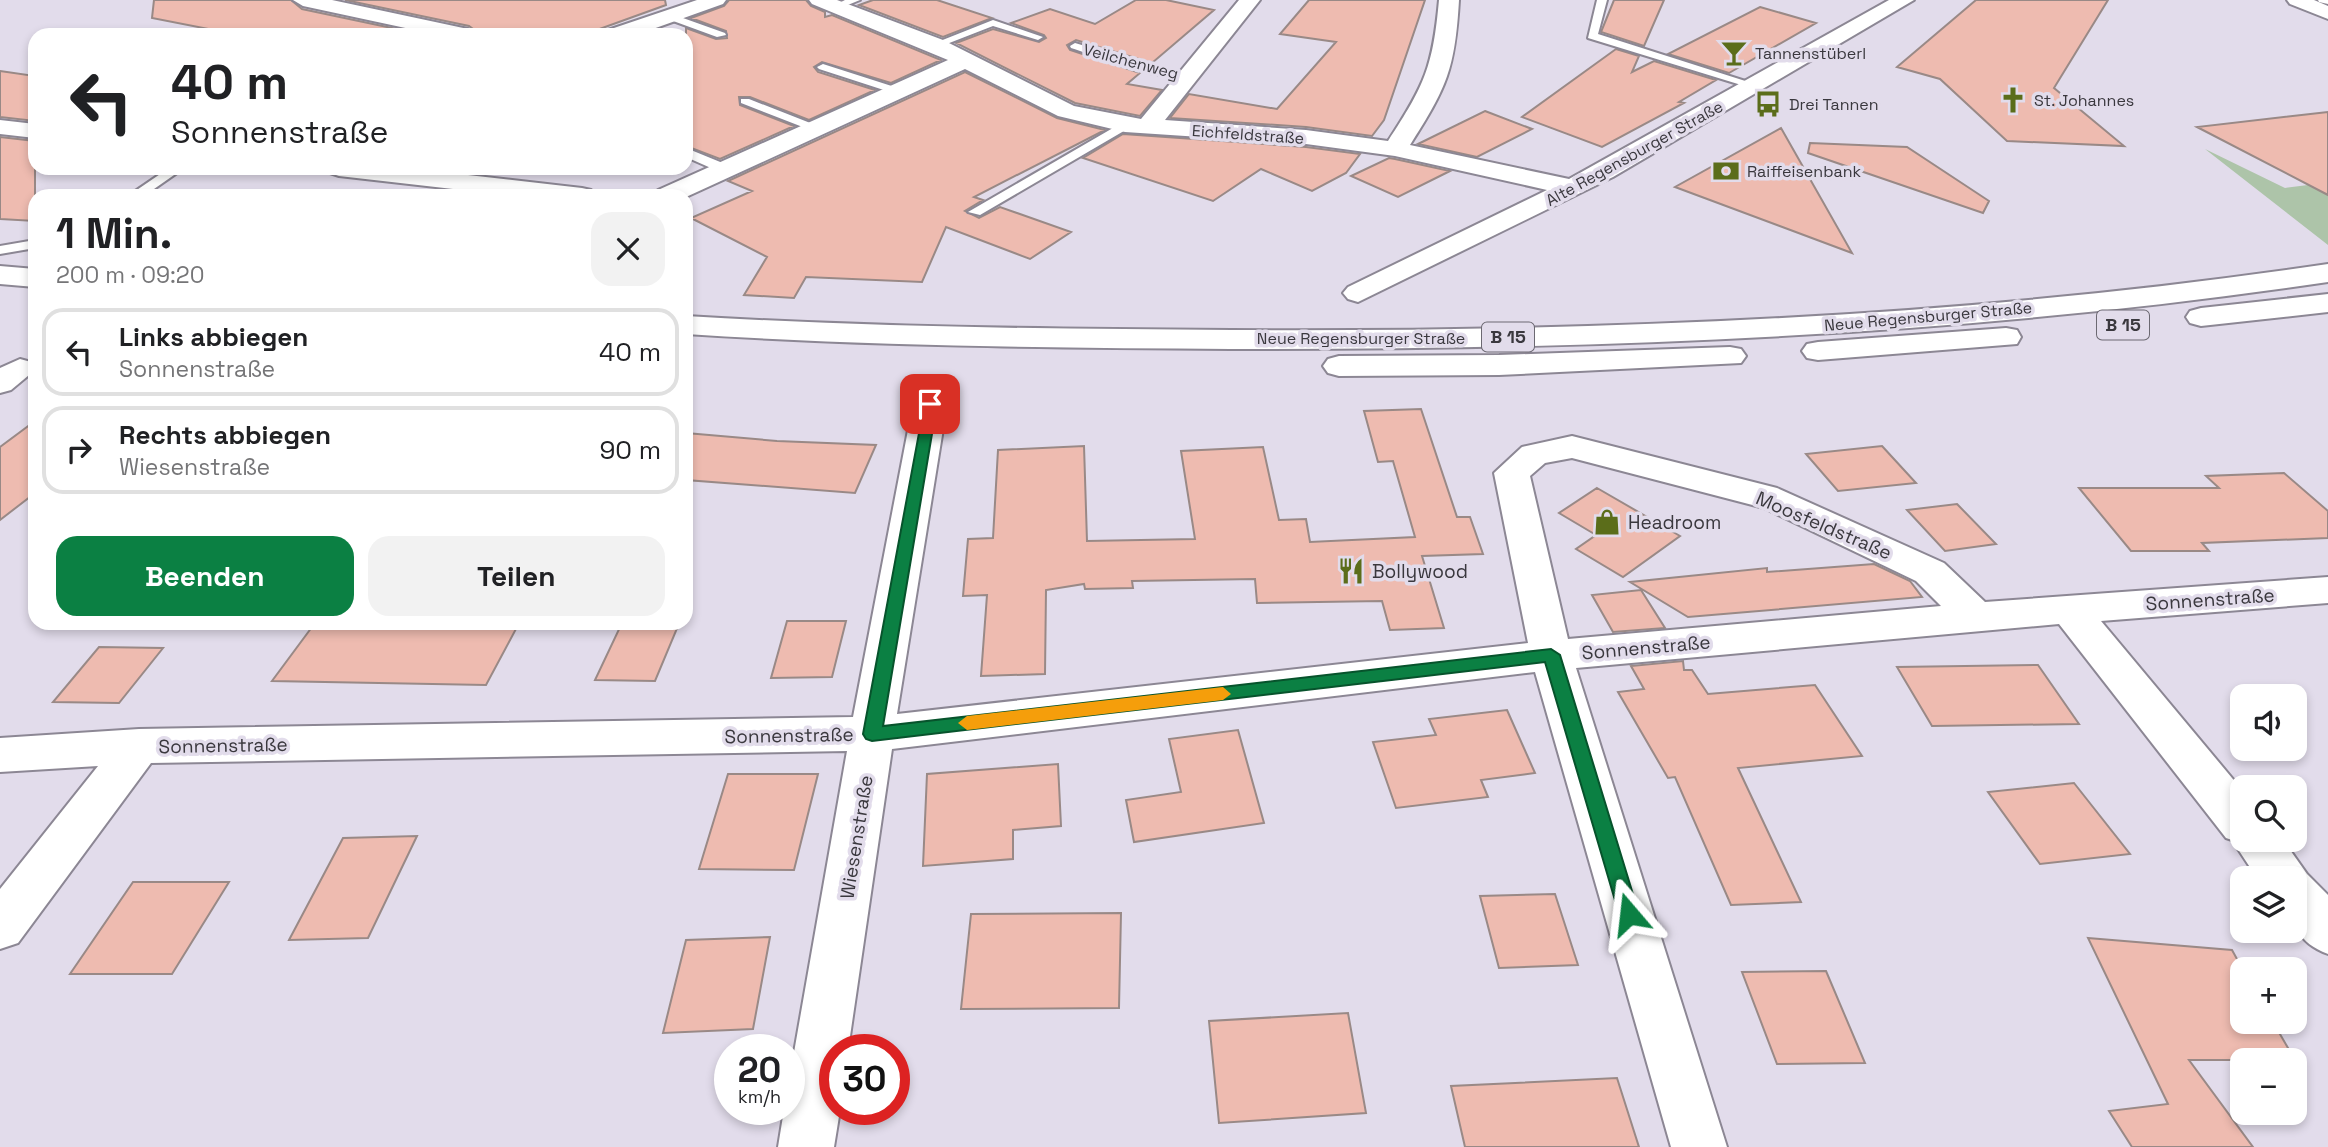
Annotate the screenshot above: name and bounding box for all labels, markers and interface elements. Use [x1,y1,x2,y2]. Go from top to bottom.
bar icon: Tannenstüberl [1719,38,1749,68]
street label: Veilchenweg [1081,39,1181,84]
place label: Tannenstüberl [1755,43,1866,64]
text: 40 m [171,51,288,113]
icon: left [56,56,147,147]
church icon: St. Johannes [1998,85,2028,115]
bus stop icon: Drei Tannen [1753,89,1783,119]
place label: St. Johannes [2034,90,2134,111]
place label: Drei Tannen [1789,94,1879,115]
street label: Alte Regensburger Straße [1542,96,1727,211]
text: Sonnenstraße [171,112,388,152]
street label: Eichfeldstraße [1191,120,1305,149]
bank icon: Raiffeisenbank [1711,156,1741,186]
place label: Raiffeisenbank [1747,161,1861,182]
text: 1 Min. [56,207,172,260]
button: close [591,212,665,286]
text: 200 m · 09:20 [56,260,204,290]
street label: Neue Regensburger Straße [1823,297,2033,336]
road number: B 15 [2097,310,2149,340]
text: Links abbiegen [119,320,308,354]
road number: B 15 [1482,323,1534,352]
street label: Neue Regensburger Straße [1257,328,1465,349]
icon: left [60,333,98,371]
text: 40 m [599,335,661,369]
text: Sonnenstraße [119,354,275,384]
pin [900,374,960,434]
icon: arrive [911,385,949,423]
text: Rechts abbiegen [119,418,331,452]
icon: right [60,431,98,469]
text: 90 m [599,433,661,467]
text: Wiesenstraße [119,452,270,482]
street label: Moosfeldstraße [1752,486,1896,565]
shop icon: Headroom [1592,507,1622,537]
place label: Headroom [1628,510,1721,535]
button: Beenden [56,536,354,616]
button: Teilen [368,536,665,616]
restaurant icon: Bollywood [1336,556,1366,586]
place label: Bollywood [1372,559,1468,584]
street label: Sonnenstraße [2145,583,2275,616]
street label: Sonnenstraße [1581,629,1711,666]
map controls [2230,684,2307,1125]
button: sound [2230,684,2307,761]
street label: Sonnenstraße [724,722,854,749]
street label: Sonnenstraße [158,732,288,759]
street label: Wiesenstraße [834,773,879,901]
button: search [2230,775,2307,852]
button: layers [2230,866,2307,943]
position arrow [1592,877,1666,951]
button: + [2230,957,2307,1034]
speed limit sign: 30 [819,1034,910,1125]
text: 20 [738,1048,781,1092]
button: − [2230,1048,2307,1125]
text: km/h [738,1085,781,1108]

